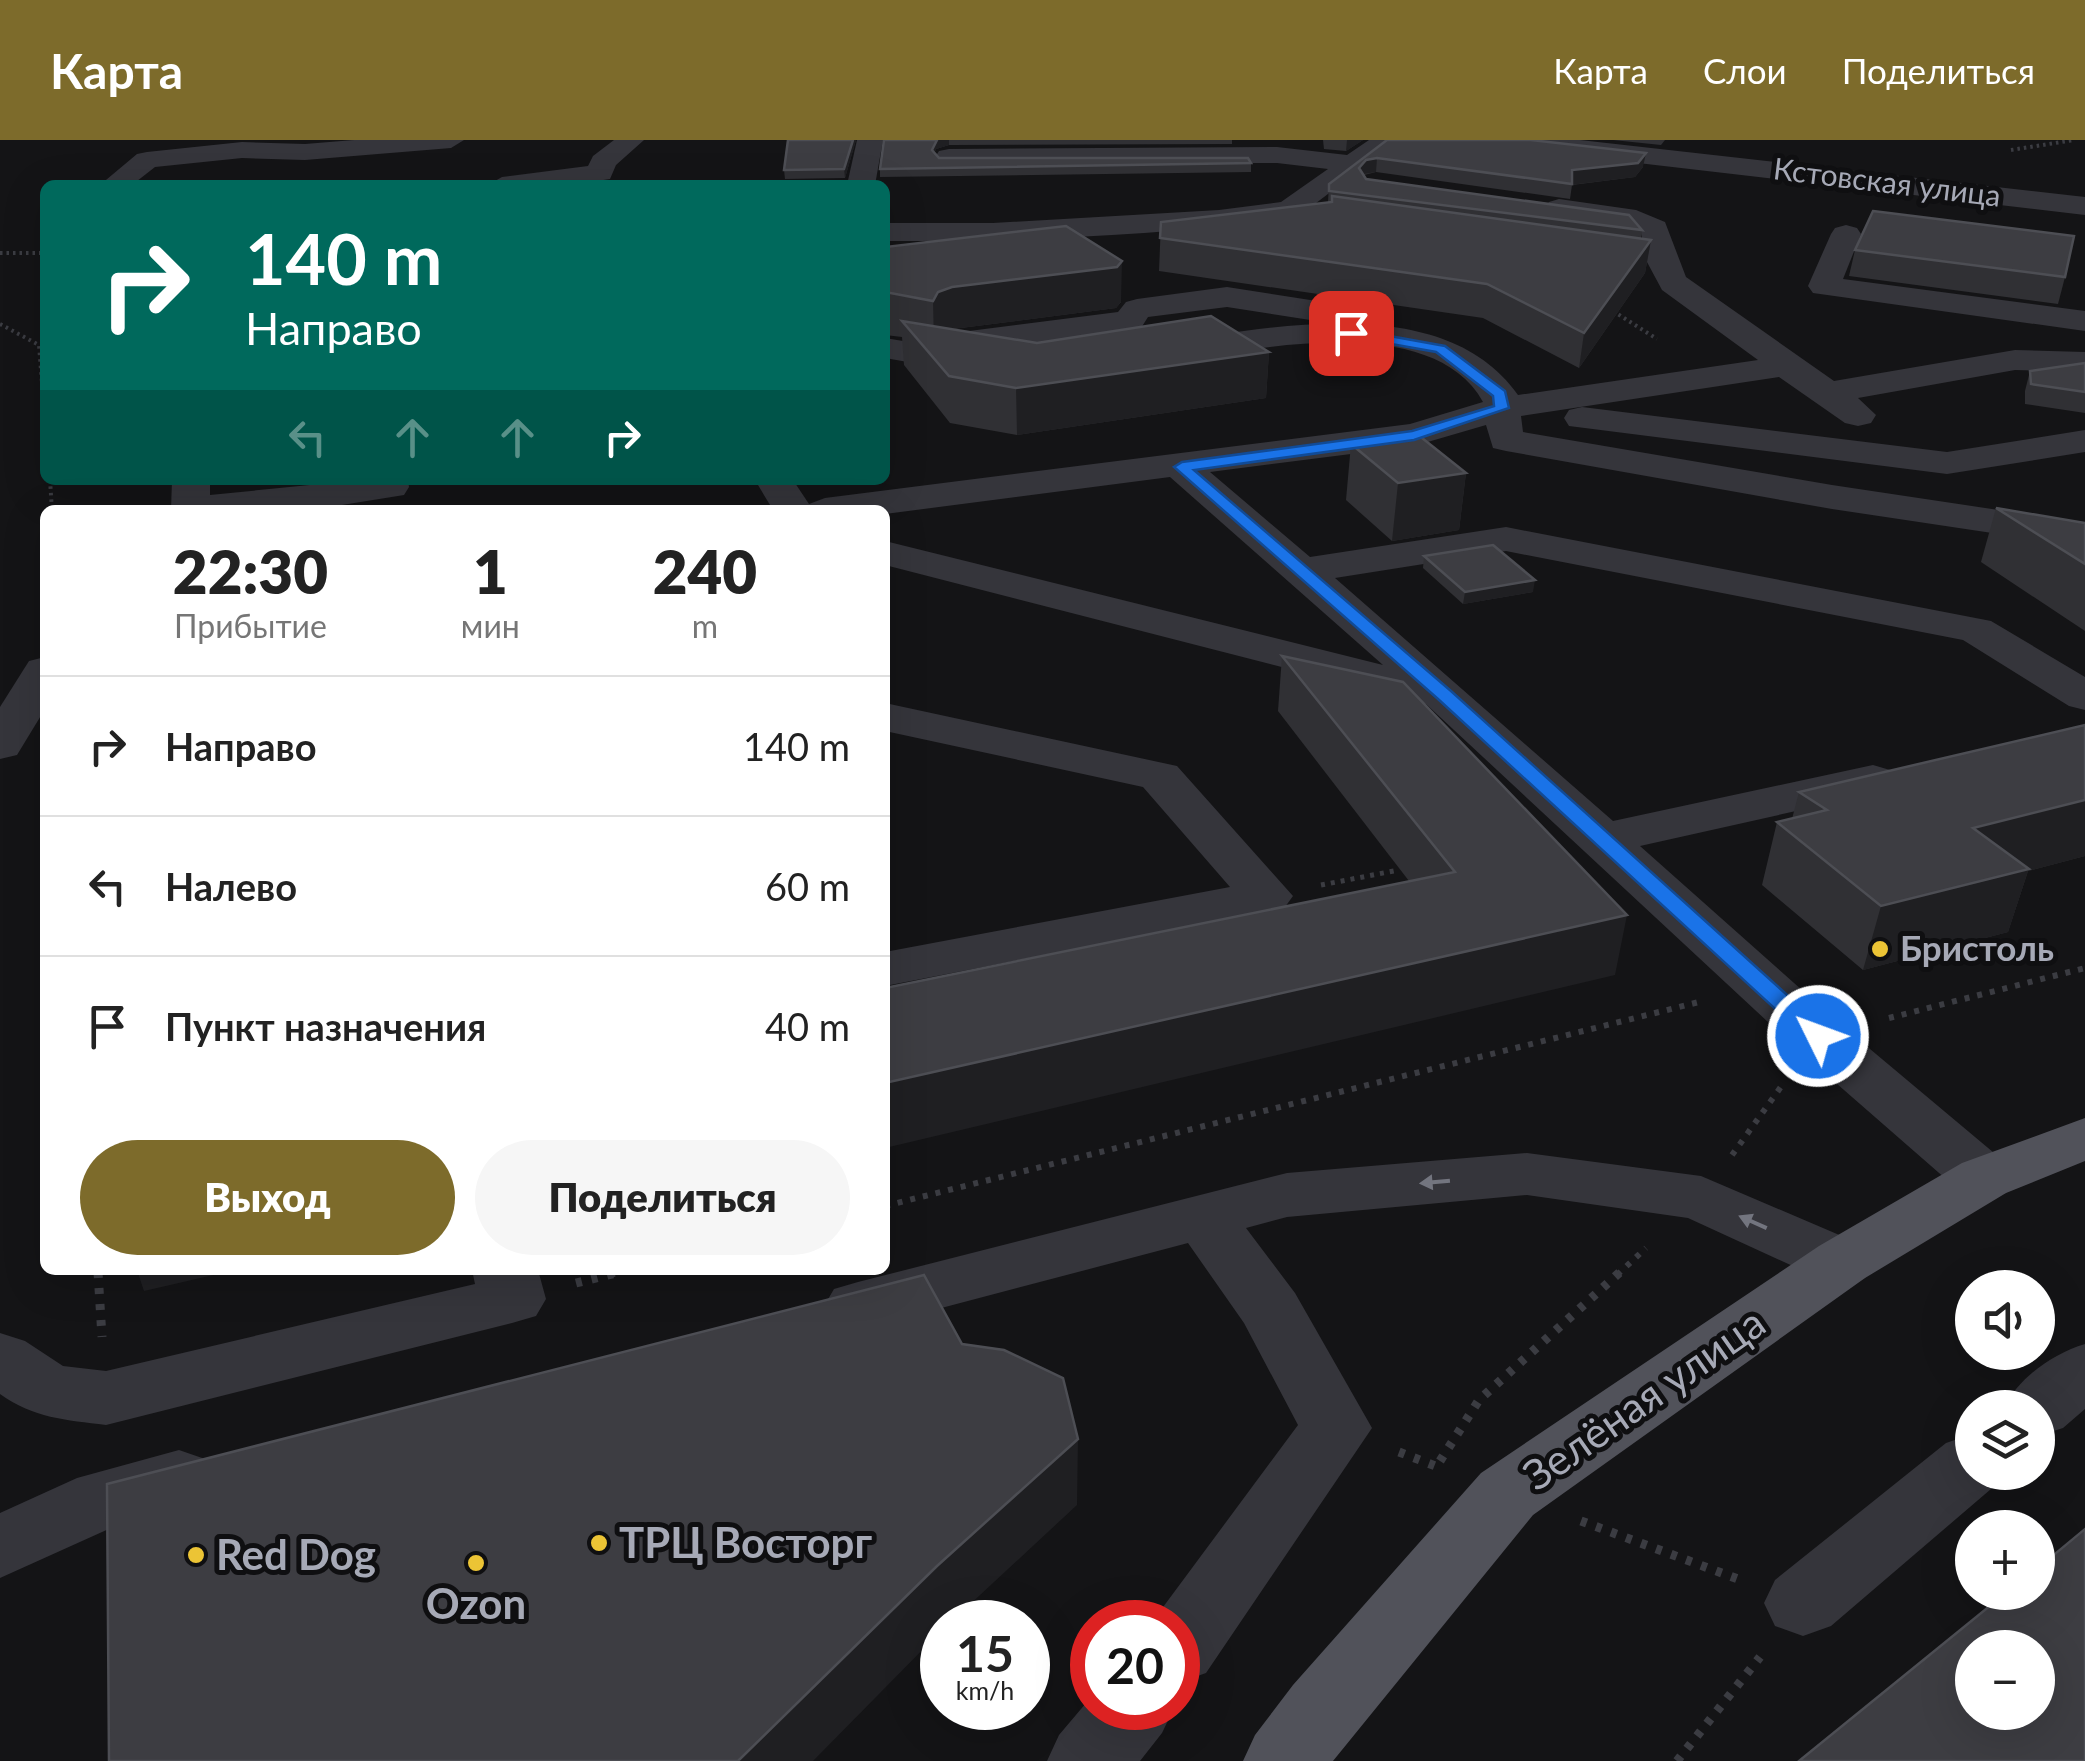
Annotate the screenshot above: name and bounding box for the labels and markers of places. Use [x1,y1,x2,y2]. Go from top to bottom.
pin [1309,291,1394,376]
place label: Бристоль [1900,926,2054,968]
marker: Бристоль [1869,938,1891,960]
place label: ТРЦ Восторг [619,1517,872,1567]
place label: Red Dog [216,1529,376,1579]
marker: ТРЦ Восторг [588,1532,610,1554]
marker: Red Dog [185,1544,207,1566]
marker: Ozon [465,1552,487,1574]
place label: Ozon [426,1578,526,1628]

